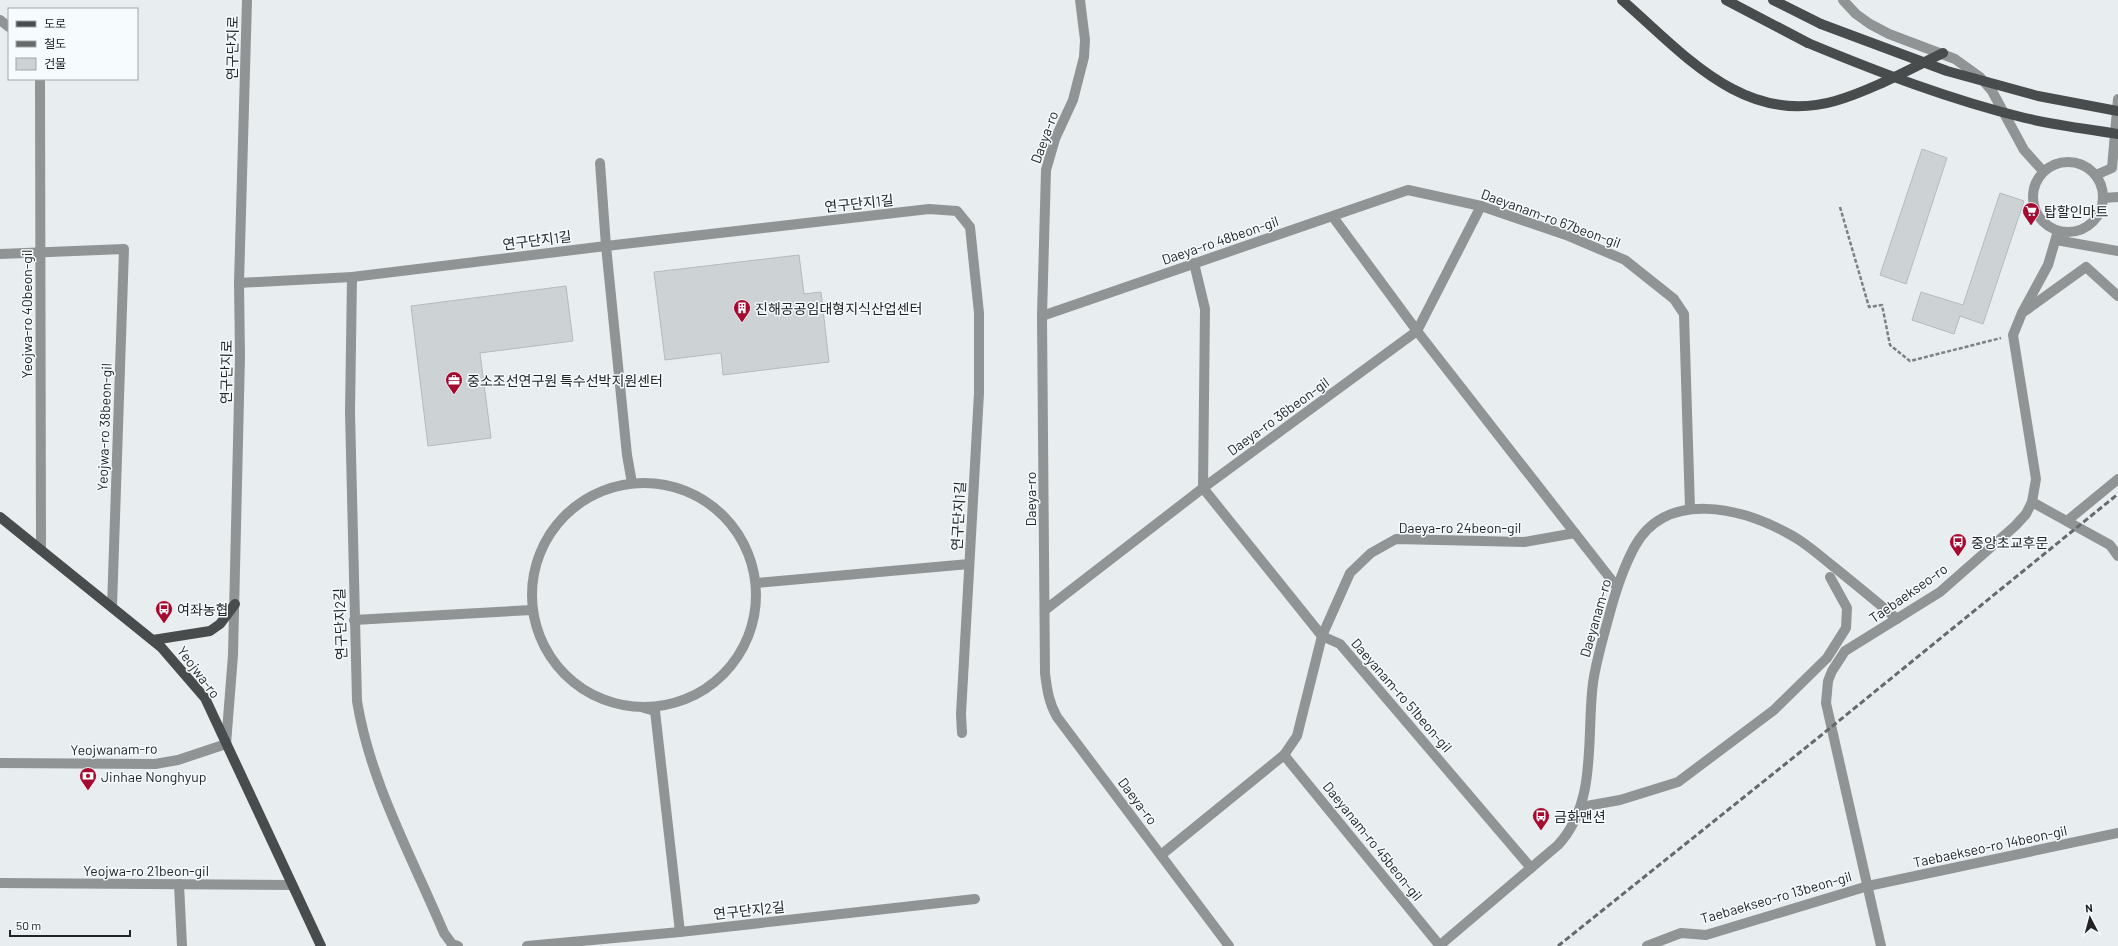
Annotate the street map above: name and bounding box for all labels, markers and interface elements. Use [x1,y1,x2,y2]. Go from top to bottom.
legend [8,8,138,80]
text: 도로 [44,16,66,30]
street label: 연구단지로 [223,16,241,80]
text: 철도 [44,36,66,50]
text: 건물 [44,56,66,70]
street label: Daeya-ro [1027,108,1061,166]
street label: Daeyanam-ro 67beon-gil [1479,185,1623,251]
street label: 연구단지1길 [824,191,894,215]
supermarket icon: 탑할인마트 [2021,201,2041,226]
place label: 탑할인마트 [2044,203,2109,220]
street label: Daeya-ro 48beon-gil [1159,212,1281,268]
street label: 연구단지1길 [502,227,572,253]
street label: Yeojwa-ro 40beon-gil [18,249,35,379]
building icon: 진해공공임대형지식산업센터 [732,298,752,323]
place label: 진해공공임대형지식산업센터 [755,300,922,317]
street label: 연구단지로 [217,340,235,404]
street label: Yeojwa-ro 38beon-gil [93,363,115,491]
office icon: 중소조선연구원 특수선박지원센터 [444,370,464,395]
place label: 중소조선연구원 특수선박지원센터 [467,372,663,389]
street label: Daeya-ro 36beon-gil [1224,373,1332,459]
street label: Daeya-ro [1022,472,1039,526]
street label: 연구단지1길 [948,481,968,551]
street label: Daeya-ro 24beon-gil [1399,519,1521,536]
bus stop icon: 중앙초교후문 [1948,532,1968,557]
place label: 중앙초교후문 [1971,534,2048,551]
street label: Taebaekseo-ro [1866,560,1950,626]
street label: Daeyanam-ro [1576,577,1614,659]
street label: 연구단지2길 [330,588,350,660]
bus stop icon: 여좌농협 [154,599,174,624]
place label: 여좌농협 [177,601,229,618]
street label: Daeyanam-ro 51beon-gil [1348,635,1456,755]
street label: Yeojwa-ro [174,643,224,701]
street label: Yeojwanam-ro [70,740,158,758]
bank icon: Jinhae Nonghyup [78,766,98,791]
place label: Jinhae Nonghyup [101,768,206,785]
street label: Daeya-ro [1115,774,1161,828]
street label: Daeyanam-ro 45beon-gil [1320,778,1426,904]
bus stop icon: 금화맨션 [1531,806,1551,831]
place label: 금화맨션 [1554,808,1606,825]
street label: Taebaekseo-ro 14beon-gil [1912,821,2068,871]
street label: Yeojwa-ro 21beon-gil [83,862,209,879]
street label: Taebaekseo-ro 13beon-gil [1698,867,1854,927]
street label: 연구단지2길 [712,898,786,922]
north arrow [2070,898,2110,938]
text: N [2085,901,2093,914]
scale bar [10,912,130,938]
text: 50 m [16,918,41,932]

